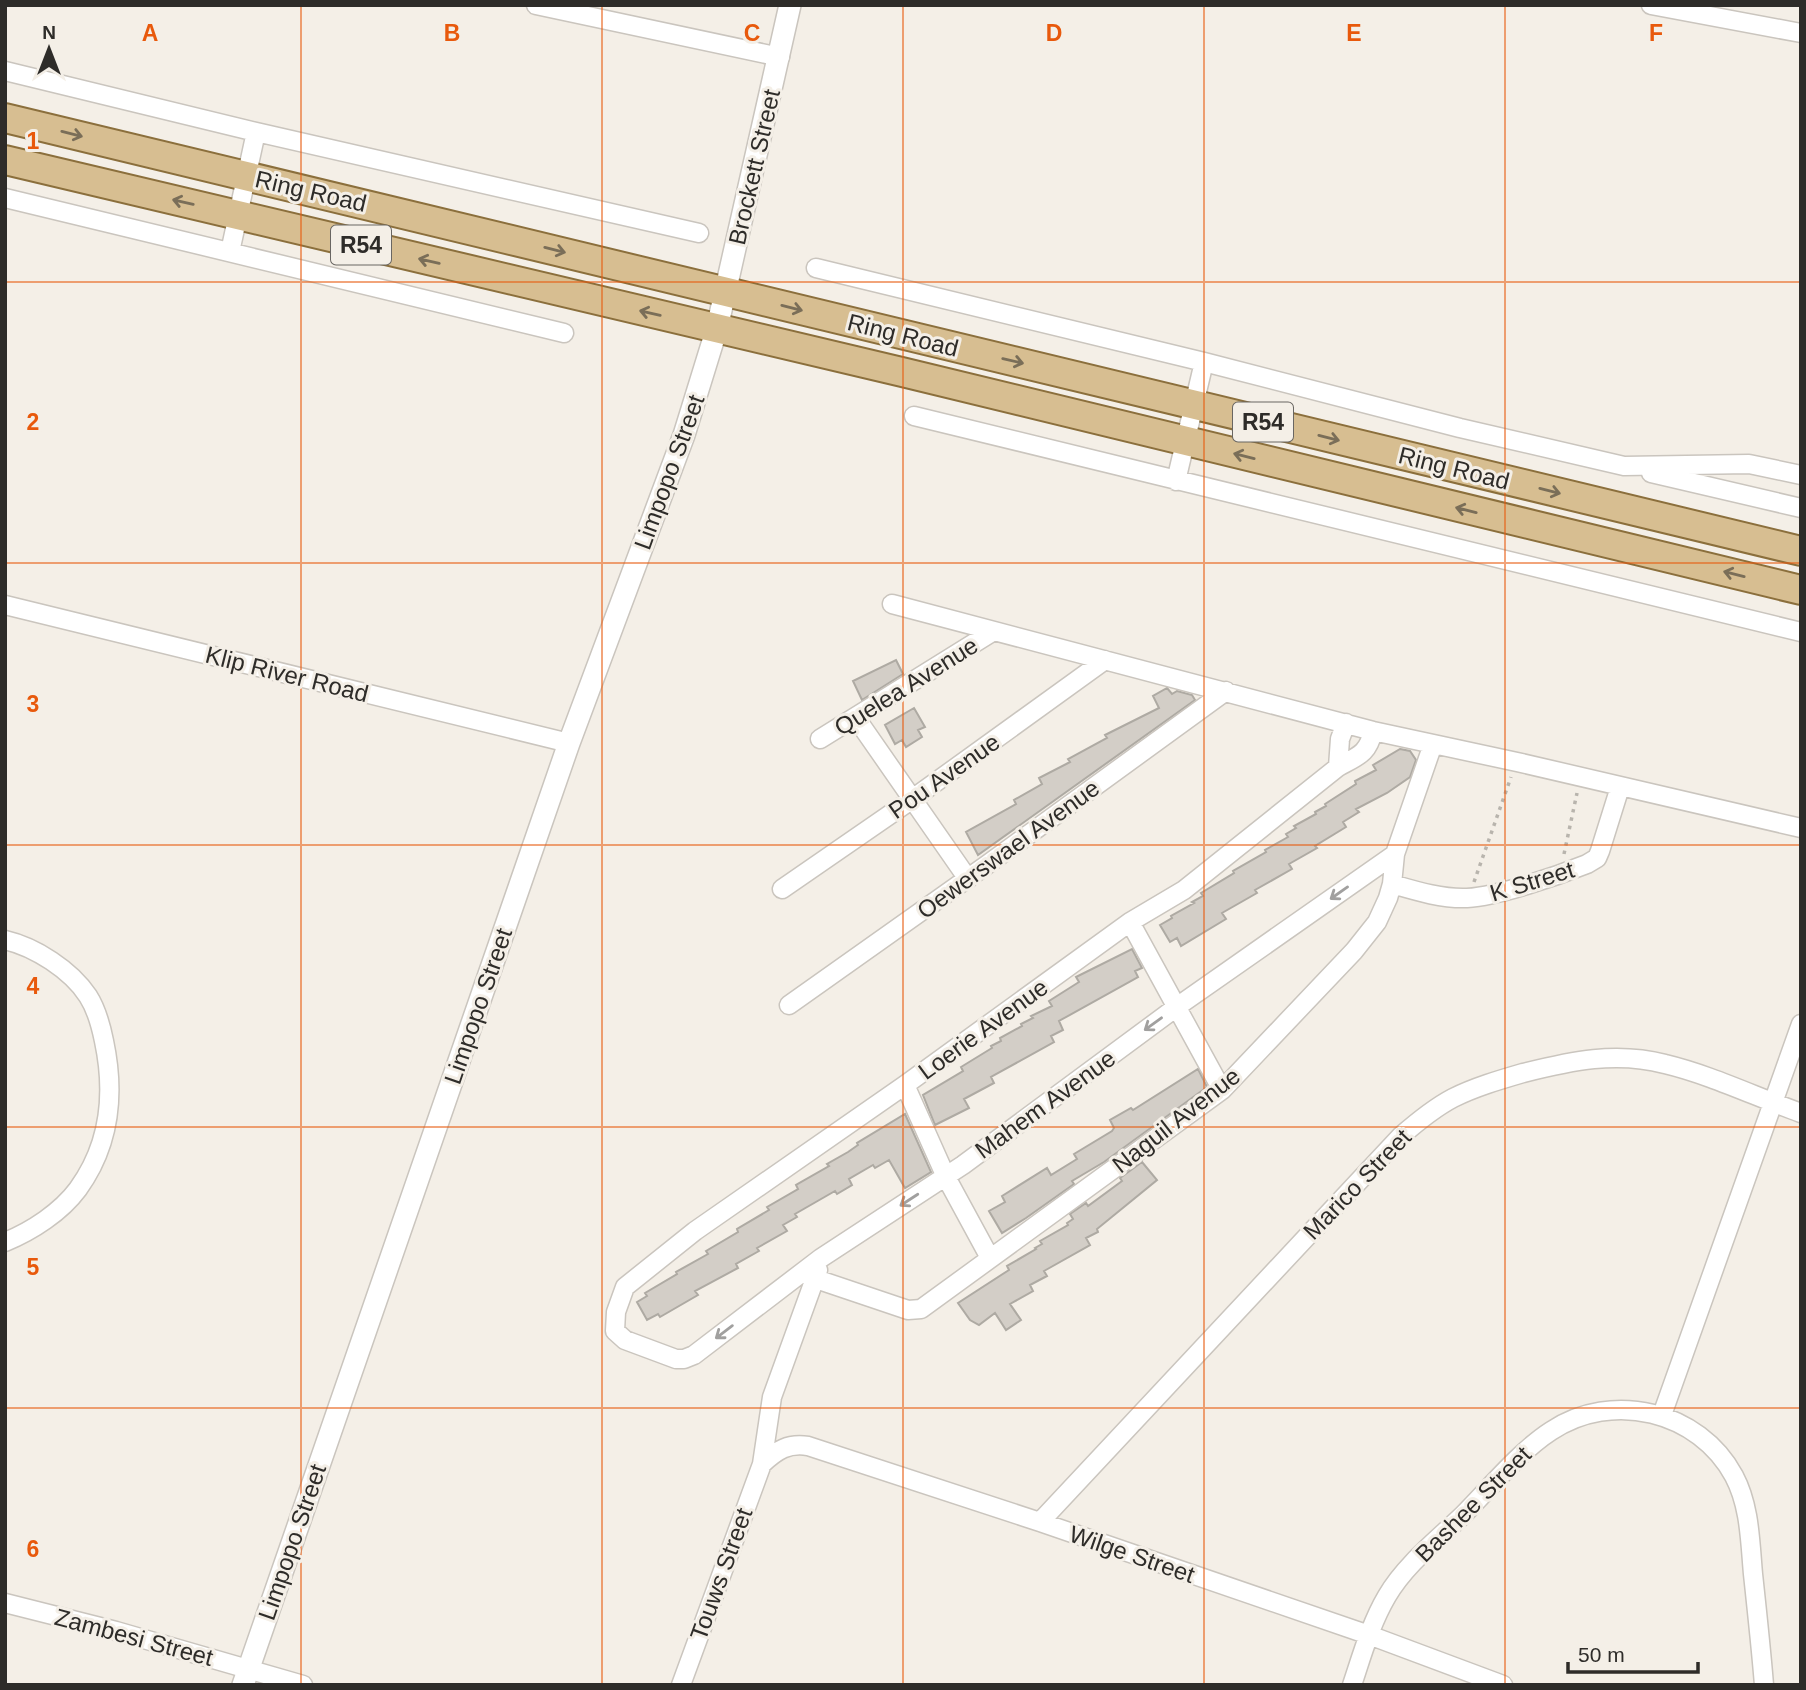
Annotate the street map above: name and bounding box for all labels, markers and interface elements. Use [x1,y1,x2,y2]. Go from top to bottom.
north arrow [14,14,84,84]
text: A [142,20,158,46]
text: B [444,20,460,46]
text: C [744,20,760,46]
text: D [1046,20,1062,46]
text: E [1346,20,1362,46]
text: F [1649,20,1663,46]
text: N [42,22,56,43]
street label: Brockett Street [723,86,785,247]
text: 1 [27,128,40,154]
one-way arrow [60,128,83,141]
street label: Ring Road [253,165,369,217]
one-way arrow [173,195,195,208]
road number: R54 [331,226,391,264]
one-way arrow [543,244,566,257]
one-way arrow [418,254,441,267]
one-way arrow [780,301,803,315]
one-way arrow [639,306,662,319]
street label: Ring Road [845,308,961,362]
one-way arrow [1001,355,1024,369]
street label: Limpopo Street [628,391,710,553]
road number: R54 [1233,402,1293,442]
text: 2 [27,409,39,435]
one-way arrow [1317,432,1340,445]
street label: Ring Road [1396,441,1512,495]
one-way arrow [1234,449,1256,462]
one-way arrow [1539,485,1561,498]
one-way arrow [1455,503,1477,516]
one-way arrow [1723,567,1746,580]
street label: Quelea Avenue [829,631,983,741]
street label: Klip River Road [203,641,371,707]
text: 3 [27,691,39,717]
street label: Pou Avenue [883,728,1005,824]
street label: Oewerswael Avenue [912,774,1104,924]
street label: K Street [1487,855,1578,907]
one-way arrow [1330,886,1349,900]
street label: Limpopo Street [439,924,517,1087]
text: 4 [27,973,40,999]
street label: Loerie Avenue [913,973,1053,1085]
one-way arrow [1144,1017,1163,1031]
street label: Mahem Avenue [970,1044,1120,1164]
street label: Naguil Avenue [1107,1062,1245,1178]
street label: Marico Street [1298,1123,1417,1245]
one-way arrow [900,1194,920,1208]
text: 5 [27,1254,40,1280]
one-way arrow [715,1325,734,1339]
street label: Bashee Street [1410,1440,1537,1567]
street label: Limpopo Street [253,1460,331,1623]
street label: Touws Street [685,1504,758,1644]
street label: Wilge Street [1066,1520,1199,1588]
text: 6 [27,1536,39,1562]
street label: Zambesi Street [52,1603,216,1671]
scale bar [1568,1630,1698,1674]
text: 50 m [1578,1643,1625,1666]

